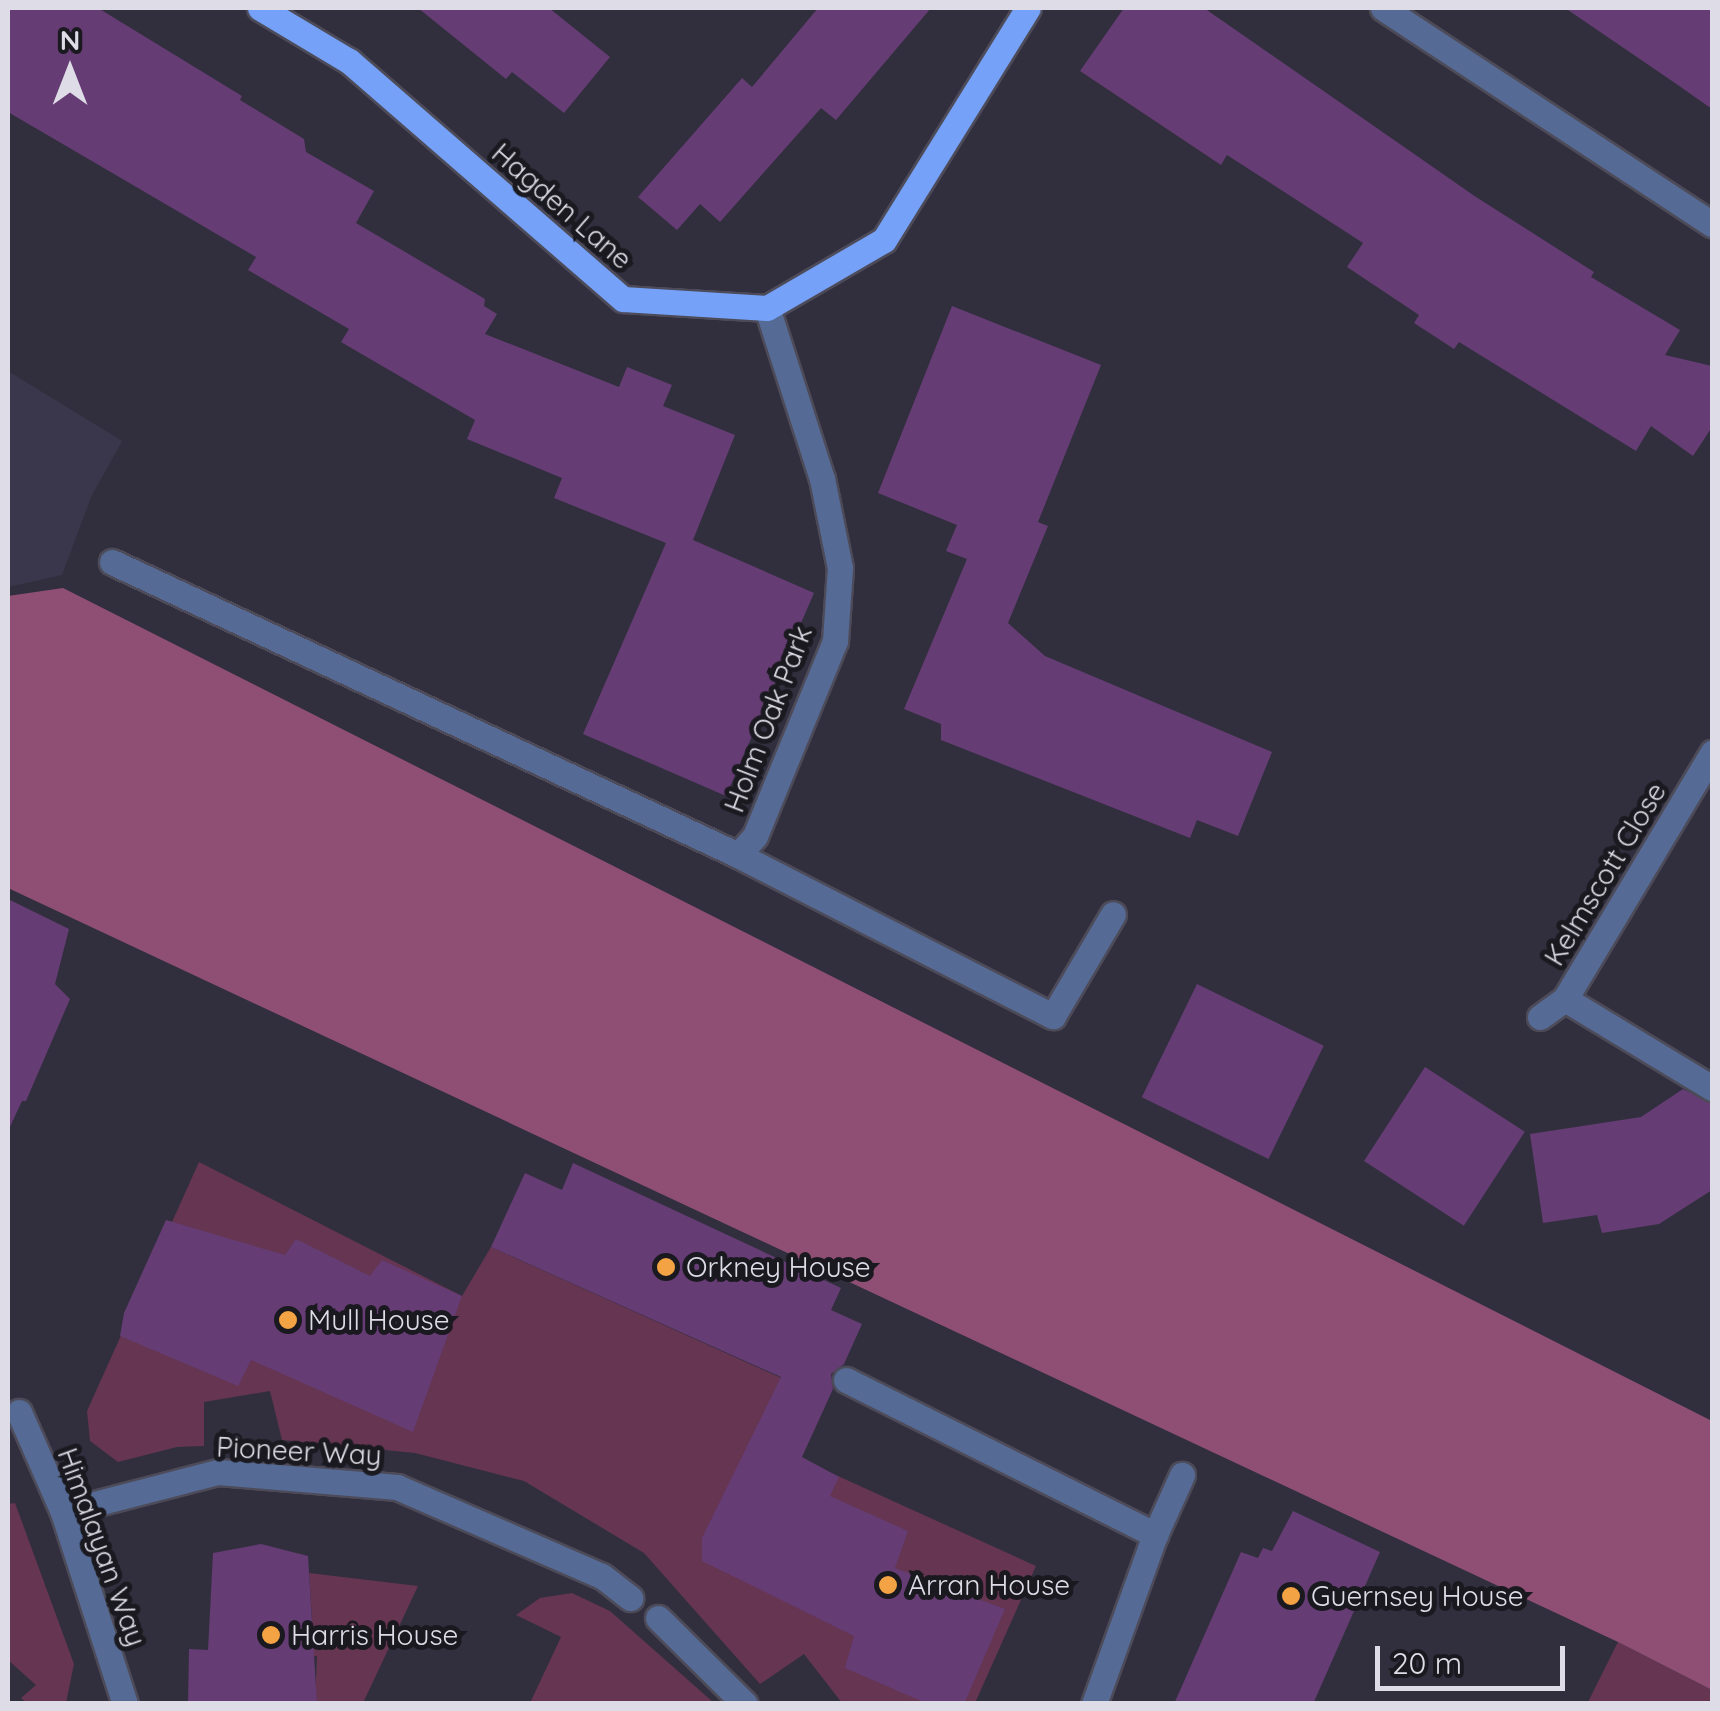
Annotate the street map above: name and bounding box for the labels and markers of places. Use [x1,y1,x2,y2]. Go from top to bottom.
place label: Orkney House [686,1250,871,1284]
marker: Orkney House [655,1256,677,1278]
place label: Mull House [308,1303,450,1337]
marker: Mull House [277,1309,299,1331]
place label: Arran House [908,1568,1070,1602]
marker: Arran House [877,1574,899,1596]
place label: Guernsey House [1311,1579,1523,1613]
marker: Guernsey House [1280,1585,1302,1607]
place label: Harris House [291,1618,458,1652]
marker: Harris House [260,1624,282,1646]

